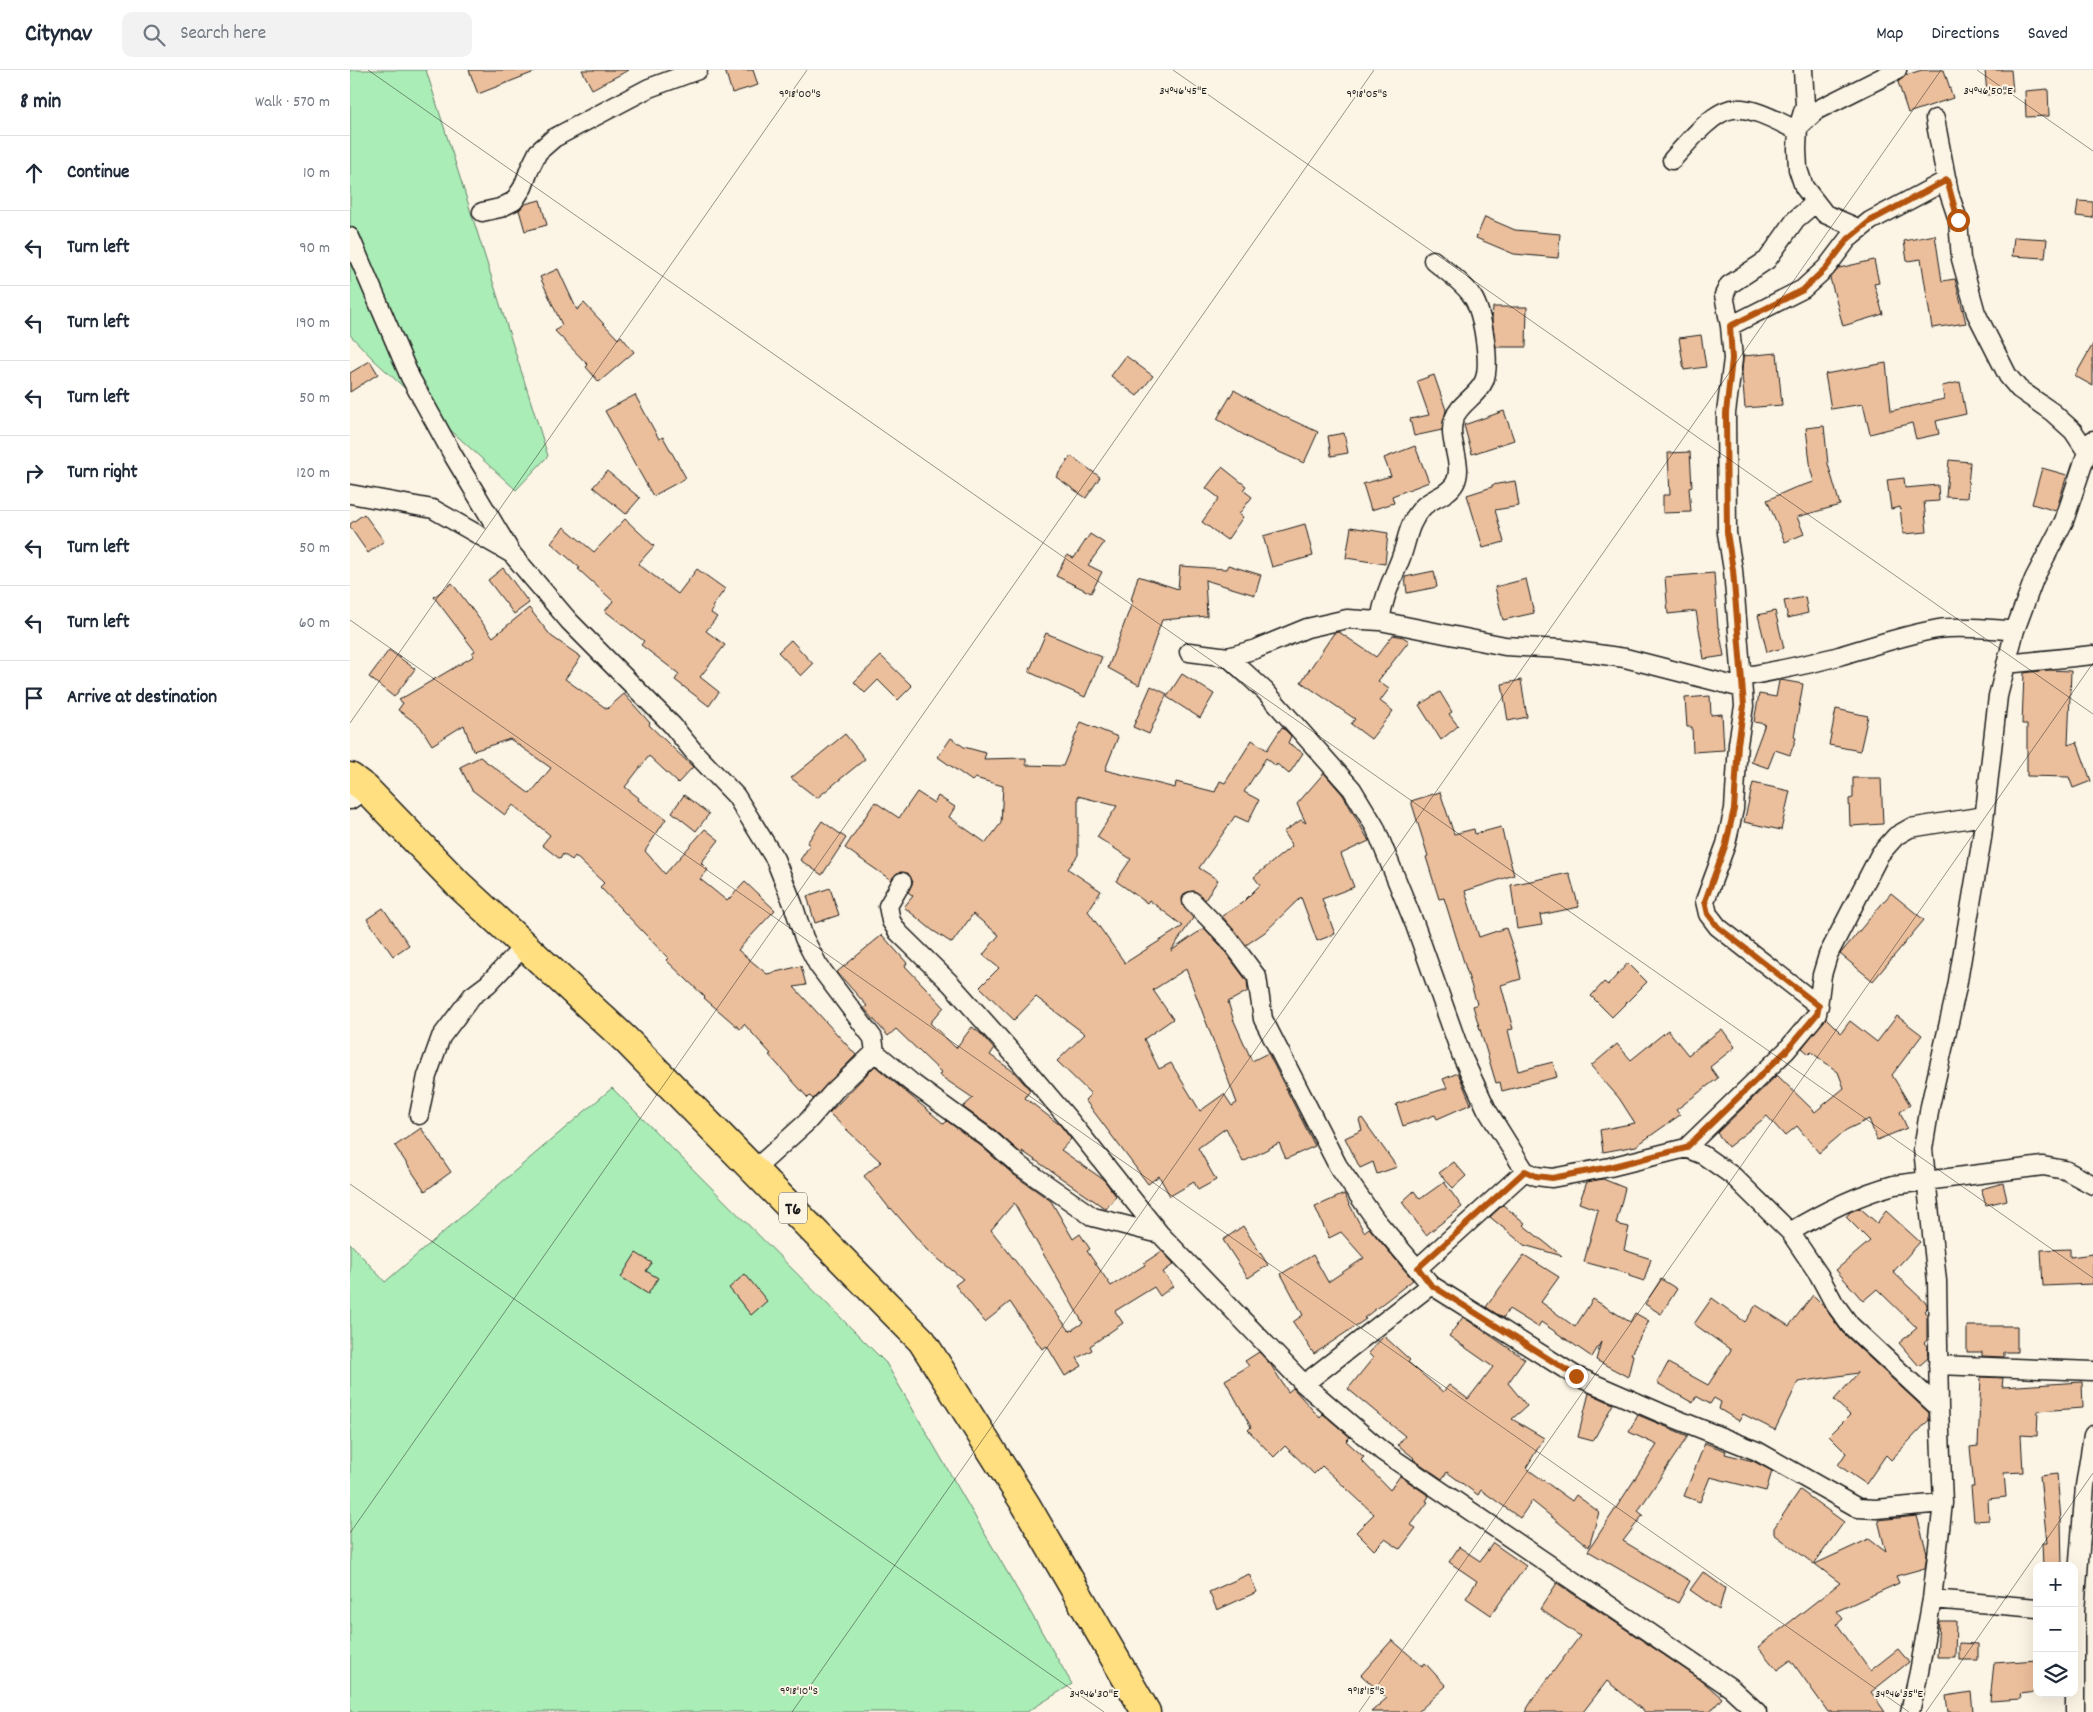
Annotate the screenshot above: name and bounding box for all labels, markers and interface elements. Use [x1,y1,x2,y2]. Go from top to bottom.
search box [122,12,472,57]
text: Citynav [25,18,92,52]
icon: search [140,21,168,49]
text: Search here [180,21,266,48]
text: Map [1876,22,1903,47]
text: Directions [1931,22,2000,47]
text: Saved [2028,22,2068,47]
text: 34°46'45"E [1159,83,1207,100]
text: 34°46'50"E [1963,83,2013,100]
text: 9°18'00"S [779,86,821,103]
text: 9°18'05"S [1347,86,1387,103]
text: 8 min [20,88,61,118]
text: Walk · 570 m [255,91,330,114]
icon: ahead [20,159,48,187]
text: Continue [67,160,129,187]
text: 10 m [303,162,330,185]
route start [1947,209,1970,232]
icon: left [20,234,48,262]
text: Turn left [67,235,130,262]
text: 90 m [299,237,330,260]
icon: left [20,309,48,337]
text: Turn left [67,310,130,337]
text: 190 m [296,312,330,335]
icon: left [20,384,48,412]
text: Turn left [67,385,130,412]
text: 50 m [299,387,330,410]
icon: right [20,459,48,487]
text: Turn right [67,460,138,487]
text: 120 m [296,462,330,485]
icon: left [20,534,48,562]
text: Turn left [67,535,130,562]
text: 50 m [299,537,330,560]
icon: left [20,609,48,637]
text: Turn left [67,610,130,637]
text: 60 m [299,612,330,635]
icon: arrive [20,684,48,712]
text: Arrive at destination [67,685,217,712]
road number: T6 [779,1192,807,1224]
route end [1565,1365,1588,1388]
map controls [2033,1562,2078,1697]
button: + [2033,1562,2078,1607]
button: − [2033,1607,2078,1652]
button: layers [2033,1652,2078,1697]
text: 9°18'10"S [780,1683,818,1700]
text: 9°18'15"S [1348,1683,1384,1700]
text: 34°46'30"E [1070,1686,1119,1703]
text: 34°46'35"E [1875,1686,1924,1703]

